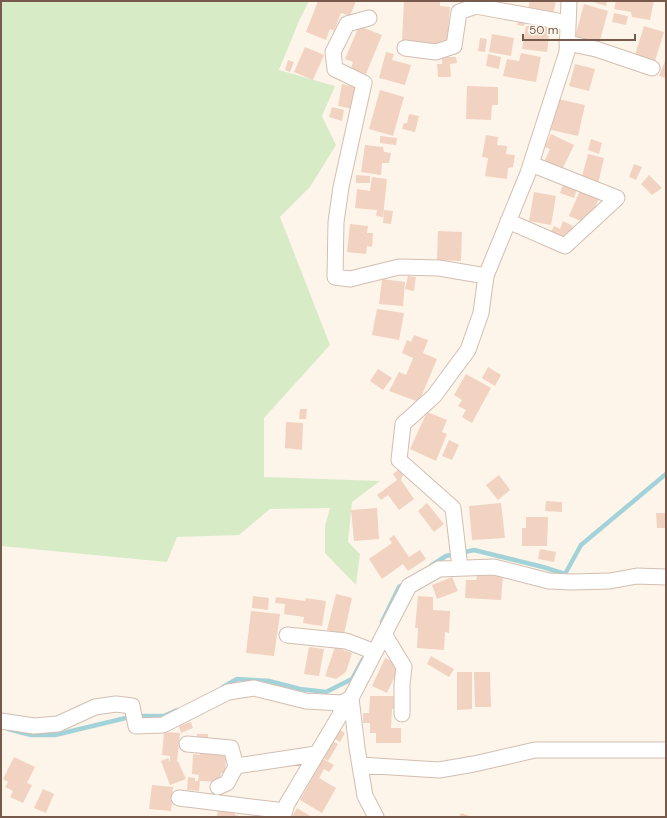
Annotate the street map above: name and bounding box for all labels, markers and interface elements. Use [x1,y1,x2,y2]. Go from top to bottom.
scale bar [523,16,635,42]
text: 50 m [529,22,558,38]

